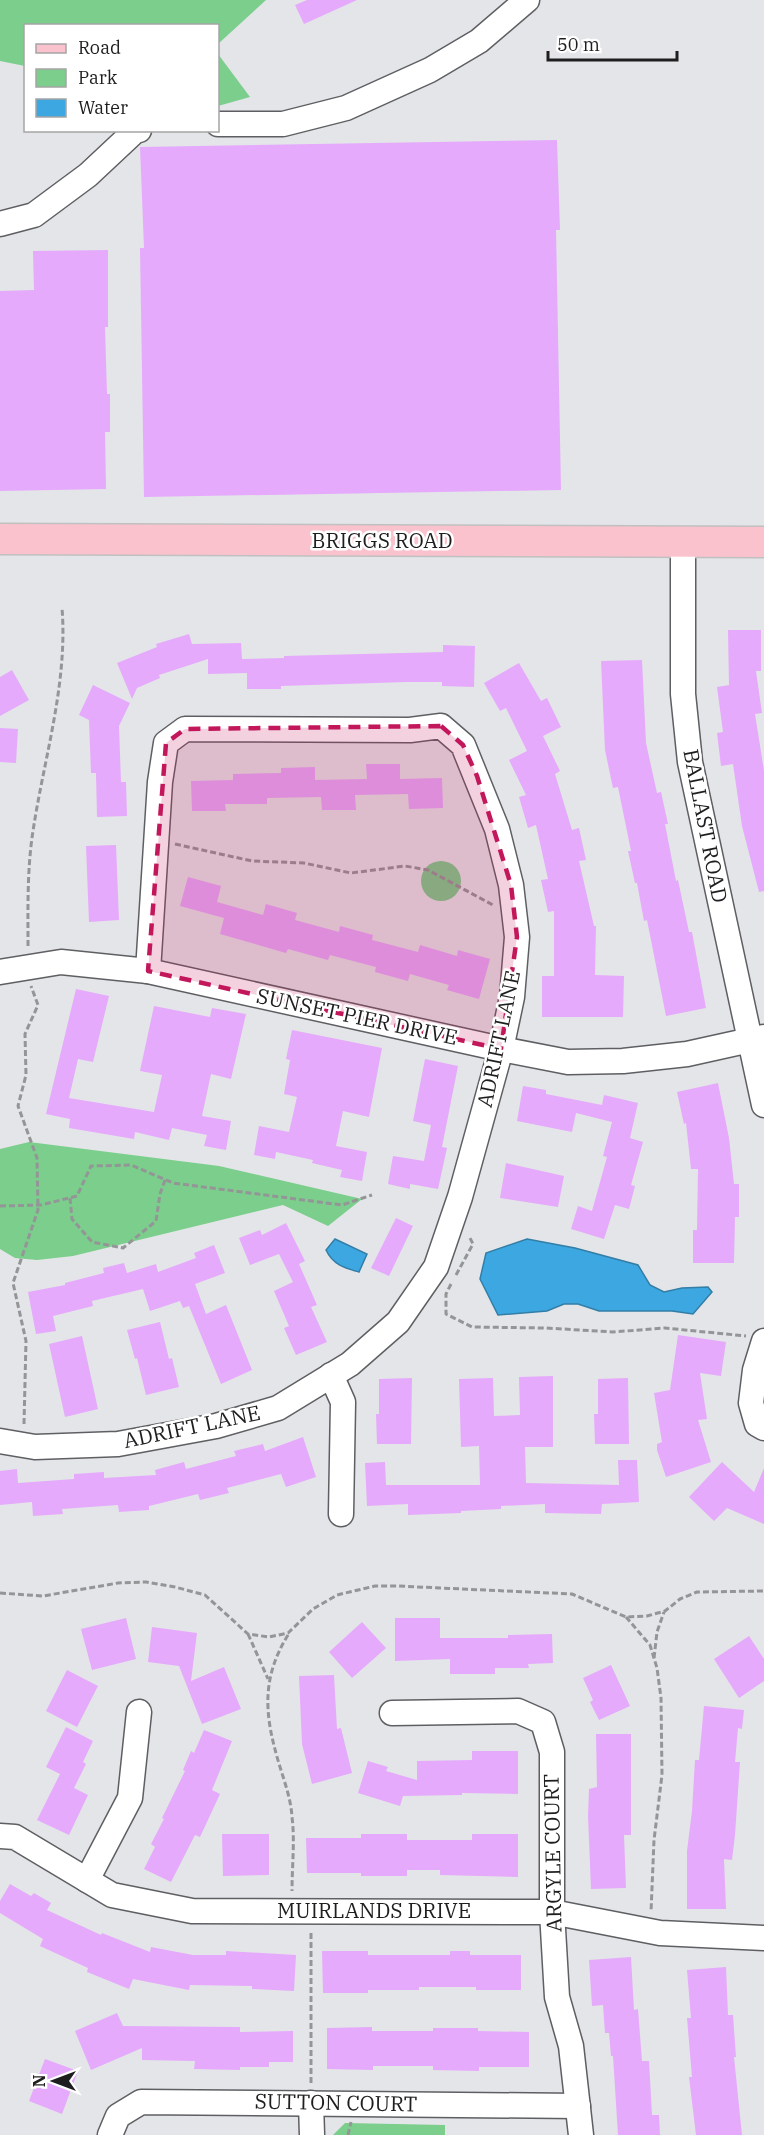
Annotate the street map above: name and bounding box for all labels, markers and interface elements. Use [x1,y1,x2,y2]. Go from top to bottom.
legend [24,24,219,132]
scale bar [548,24,677,62]
text: 50 m [557,33,600,56]
text: Road [78,36,121,59]
text: Park [78,66,118,89]
text: Water [78,96,128,119]
street label: BRIGGS ROAD [311,526,453,554]
street label: BALLAST ROAD [677,747,735,905]
street label: ADRIFT LANE [470,968,526,1110]
street label: SUNSET PIER DRIVE [254,981,460,1051]
street label: ADRIFT LANE [121,1398,263,1454]
street label: ARGYLE COURT [537,1774,567,1932]
street label: MUIRLANDS DRIVE [277,1896,471,1924]
north arrow [24,2051,84,2111]
text: N [29,2075,49,2087]
street label: SUTTON COURT [254,2087,418,2117]

